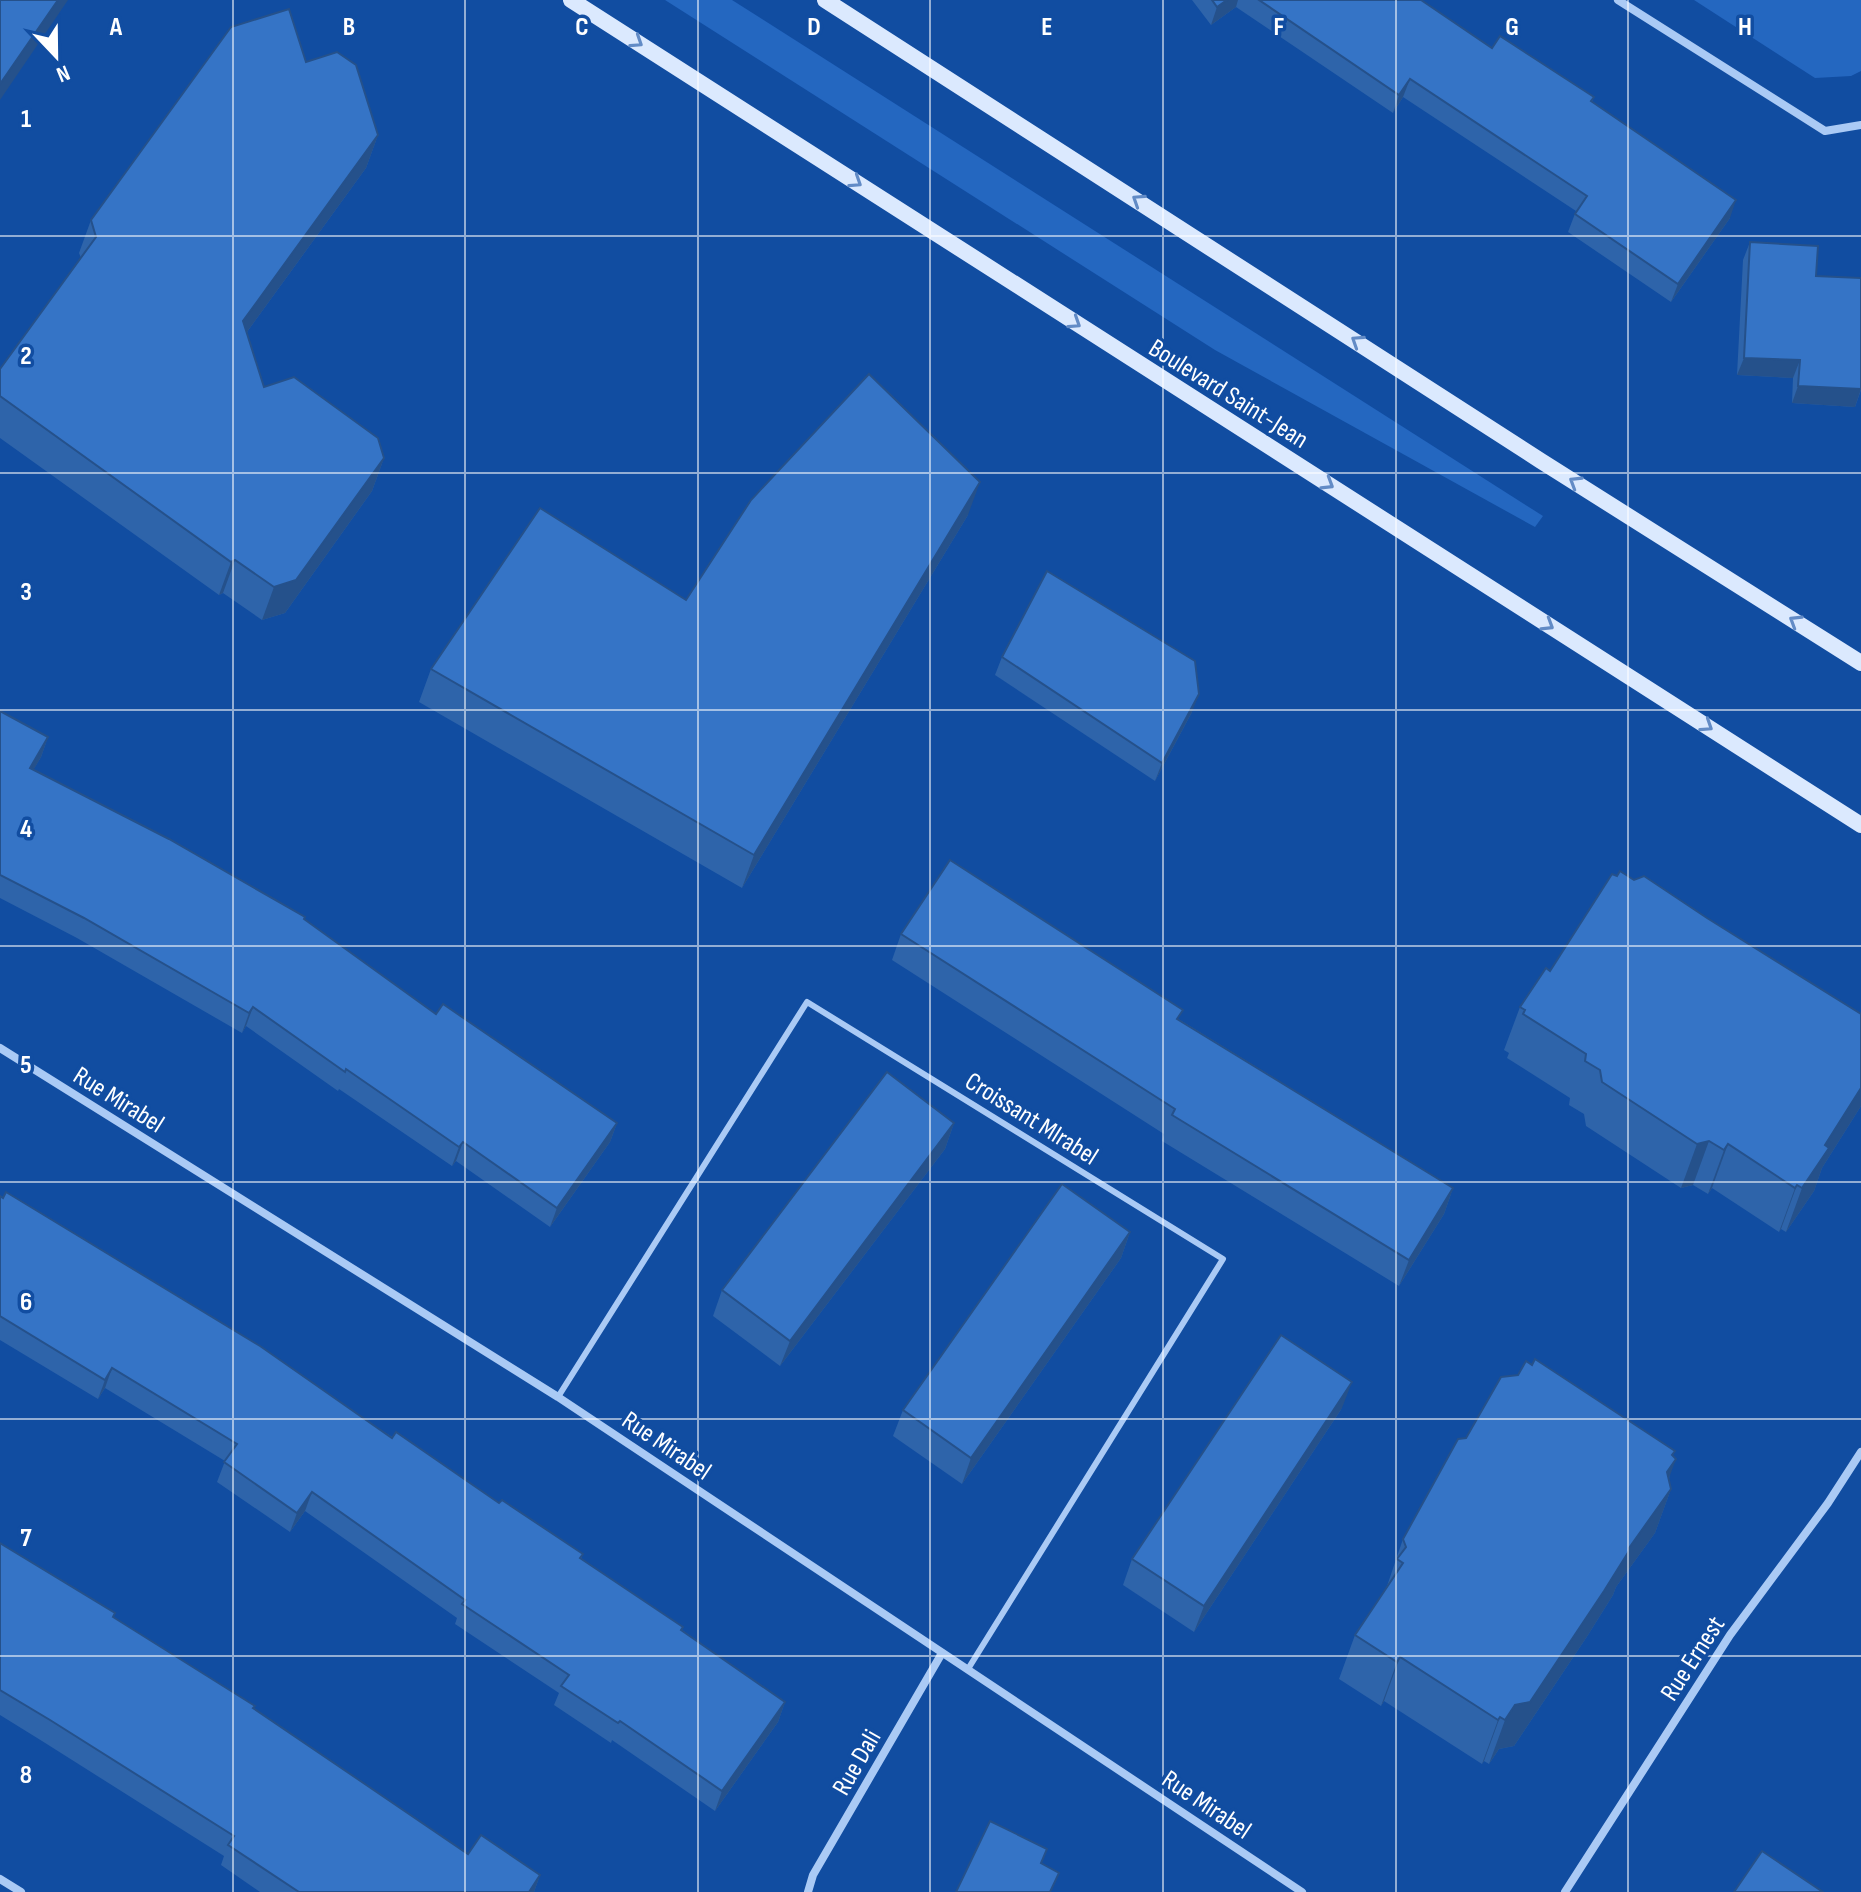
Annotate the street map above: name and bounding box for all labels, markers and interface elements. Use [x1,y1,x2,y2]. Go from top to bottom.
text: A [109,12,123,43]
text: B [343,12,355,43]
text: C [575,12,589,43]
text: D [807,12,821,43]
text: E [1041,12,1053,43]
text: F [1274,12,1285,43]
text: G [1505,12,1519,43]
text: H [1738,12,1752,43]
north arrow [16,16,96,96]
one-way arrow [628,32,643,47]
text: N [52,58,73,88]
text: 1 [21,104,31,135]
one-way arrow [847,173,862,188]
one-way arrow [1132,195,1147,210]
one-way arrow [1066,313,1080,328]
street label: Boulevard Saint-Jean [1143,333,1314,456]
one-way arrow [1351,336,1366,351]
text: 2 [20,341,32,372]
one-way arrow [1319,475,1334,490]
one-way arrow [1569,477,1584,492]
text: 3 [20,577,32,608]
one-way arrow [1539,615,1554,630]
one-way arrow [1789,615,1804,631]
one-way arrow [1698,716,1713,731]
text: 4 [20,814,32,845]
text: 5 [20,1050,32,1081]
street label: Rue Mirabel [67,1060,169,1140]
street label: Croissant MIrabel [959,1066,1103,1172]
text: 6 [20,1287,32,1318]
street label: Rue Mirabel [616,1405,717,1487]
text: 7 [20,1523,32,1554]
street label: Rue Ernest [1655,1611,1732,1707]
street label: Rue Dali [826,1725,888,1801]
text: 8 [20,1760,32,1791]
street label: Rue Mirabel [1156,1764,1257,1846]

